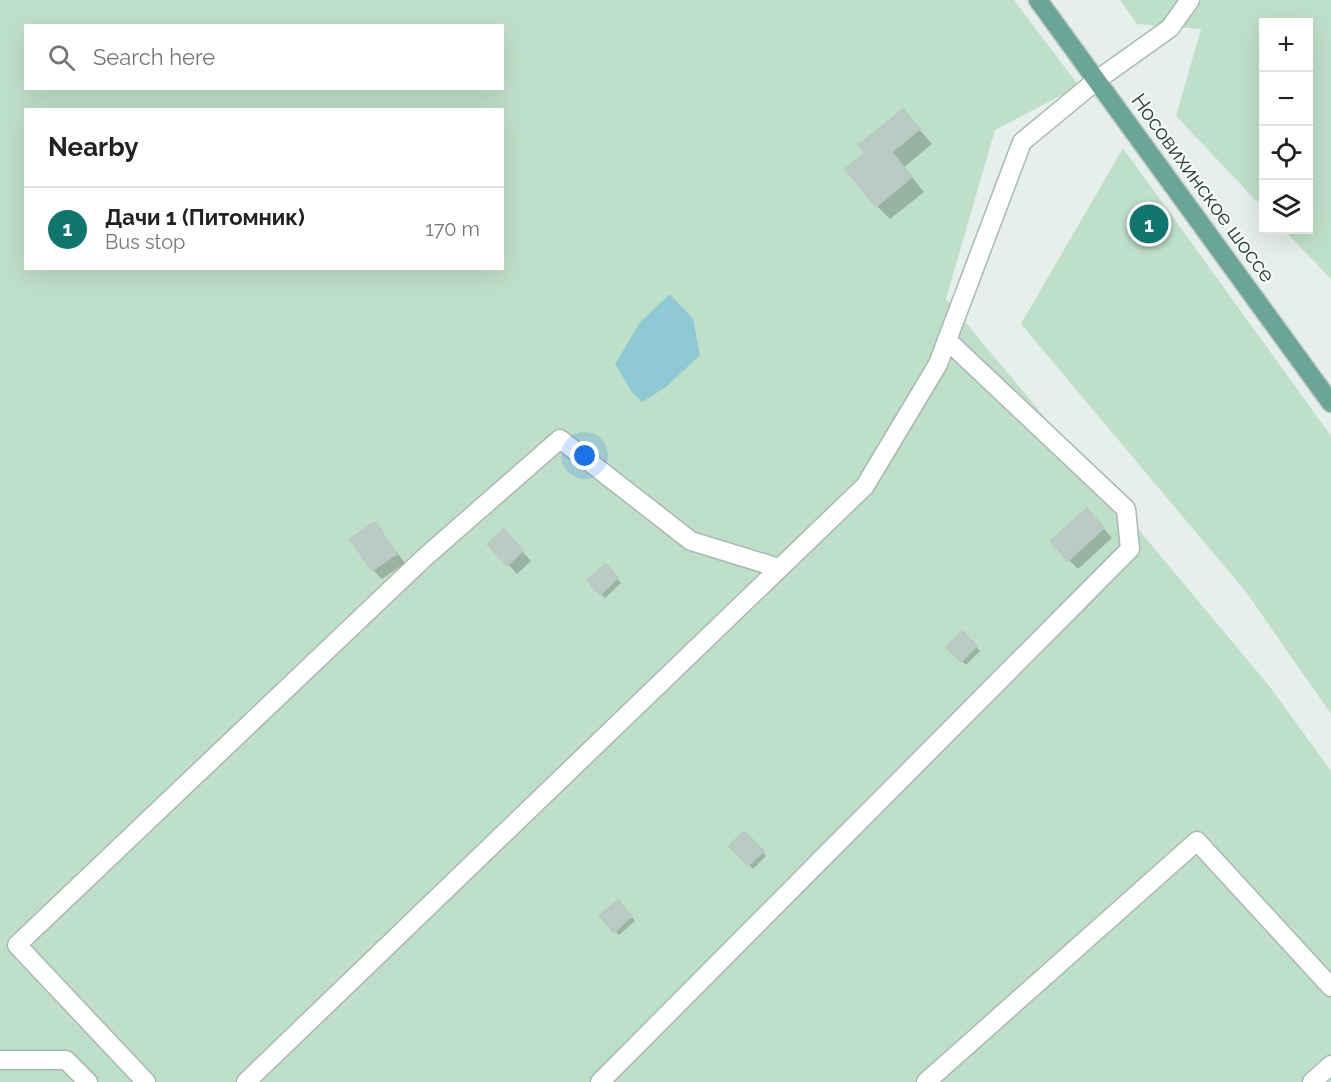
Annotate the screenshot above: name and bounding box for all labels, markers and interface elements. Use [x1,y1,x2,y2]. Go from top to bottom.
map controls [1259,18,1313,234]
button: + [1259,18,1313,72]
search box [24,24,504,90]
icon: search [45,41,78,74]
text: Search here [93,44,215,70]
button: − [1259,72,1313,126]
street label: Носовихинское шоссе [1127,88,1280,287]
button: locate [1259,126,1313,180]
text: Nearby [48,132,138,162]
button: layers [1259,180,1313,234]
pin: 1 [1130,202,1168,246]
text: Дачи 1 (Питомник) [105,204,305,230]
text: 1 [63,217,72,241]
text: 170 m [425,217,480,241]
text: Bus stop [105,230,185,254]
your location [570,441,599,470]

